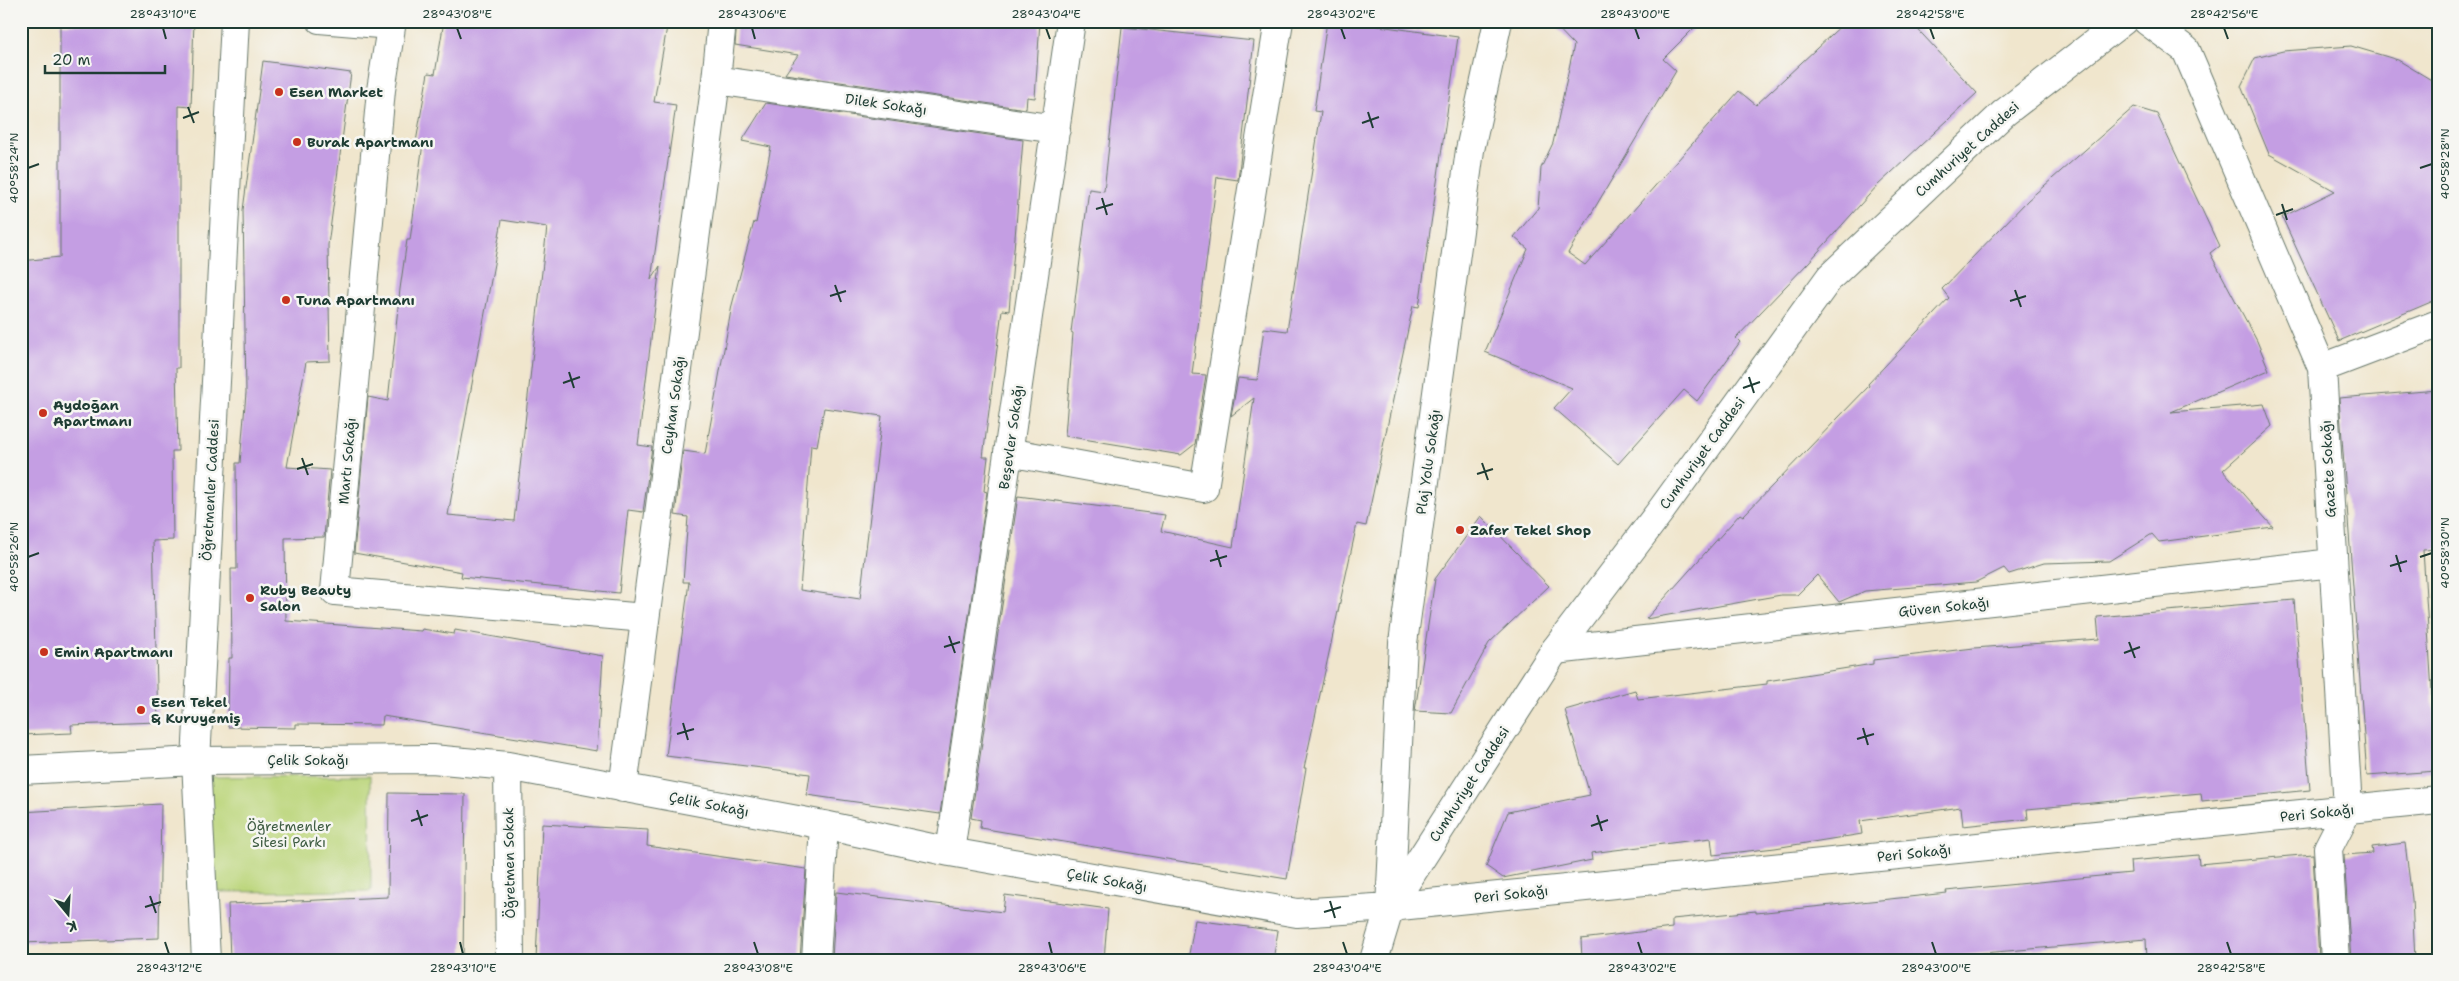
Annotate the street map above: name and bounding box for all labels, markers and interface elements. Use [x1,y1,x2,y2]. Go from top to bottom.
text: 28°43'10"E [130,6,196,22]
text: 28°43'08"E [422,6,492,22]
text: 28°43'06"E [717,6,787,22]
text: 28°43'04"E [1011,6,1081,22]
text: 28°43'02"E [1306,6,1376,22]
text: 28°43'00"E [1600,6,1670,22]
text: 28°42'58"E [1895,6,1965,22]
text: 28°42'56"E [2190,6,2258,22]
scale bar [45,42,165,74]
text: 20 m [52,50,91,70]
place label: Esen Market [289,83,383,101]
marker: Esen Market [273,86,285,98]
street label: Dilek Sokağı [844,89,928,119]
street label: Cumhuriyet Caddesi [1911,97,2023,201]
text: 40°58'28"N [2437,128,2453,200]
text: 40°58'24"N [6,133,22,203]
place label: Burak Apartmanı [307,133,434,151]
marker: Burak Apartmanı [291,136,303,148]
place label: Tuna Apartmanı [296,291,415,309]
marker: Tuna Apartmanı [280,294,292,306]
street label: Ceyhan Sokağı [657,355,689,455]
street label: Beşevler Sokağı [995,384,1027,490]
street label: Cumhuriyet Caddesi [1655,393,1749,513]
place label: Aydoğan Apartmanı [53,396,132,430]
marker: Aydoğan Apartmanı [37,407,49,419]
street label: Plaj Yolu Sokağı [1412,408,1444,516]
street label: Martı Sokağı [334,417,360,505]
street label: Öğretmenler Caddesi [197,418,223,562]
street label: Gazete Sokağı [2316,420,2340,518]
text: 40°58'30"N [2437,517,2453,589]
place label: Zafer Tekel Shop [1470,521,1591,539]
text: 40°58'26"N [6,522,22,592]
marker: Zafer Tekel Shop [1454,524,1466,536]
place label: Ruby Beauty Salon [260,581,351,615]
marker: Ruby Beauty Salon [244,592,256,604]
street label: Güven Sokağı [1898,593,1990,621]
place label: Emin Apartmanı [54,643,173,661]
marker: Emin Apartmanı [38,646,50,658]
place label: Esen Tekel & Kuruyemiş [151,693,241,727]
marker: Esen Tekel & Kuruyemiş [135,704,147,716]
street label: Cumhuriyet Caddesi [1425,723,1513,845]
street label: Çelik Sokağı [267,751,349,769]
street label: Çelik Sokağı [667,787,751,821]
street label: Peri Sokağı [2279,800,2355,826]
street label: Öğretmen Sokak [499,807,519,919]
park label: Öğretmenler Sitesi Parkı [247,817,332,851]
street label: Peri Sokağı [1876,840,1952,866]
street label: Çelik Sokağı [1065,864,1149,896]
street label: Peri Sokağı [1473,881,1549,907]
north arrow [42,888,92,938]
text: K [64,916,79,937]
text: 28°43'12"E [136,960,202,976]
text: 28°43'10"E [430,960,496,976]
text: 28°43'08"E [723,960,793,976]
text: 28°43'06"E [1017,960,1087,976]
text: 28°43'04"E [1312,960,1382,976]
text: 28°43'02"E [1607,960,1677,976]
text: 28°43'00"E [1901,960,1971,976]
text: 28°42'58"E [2196,960,2266,976]

